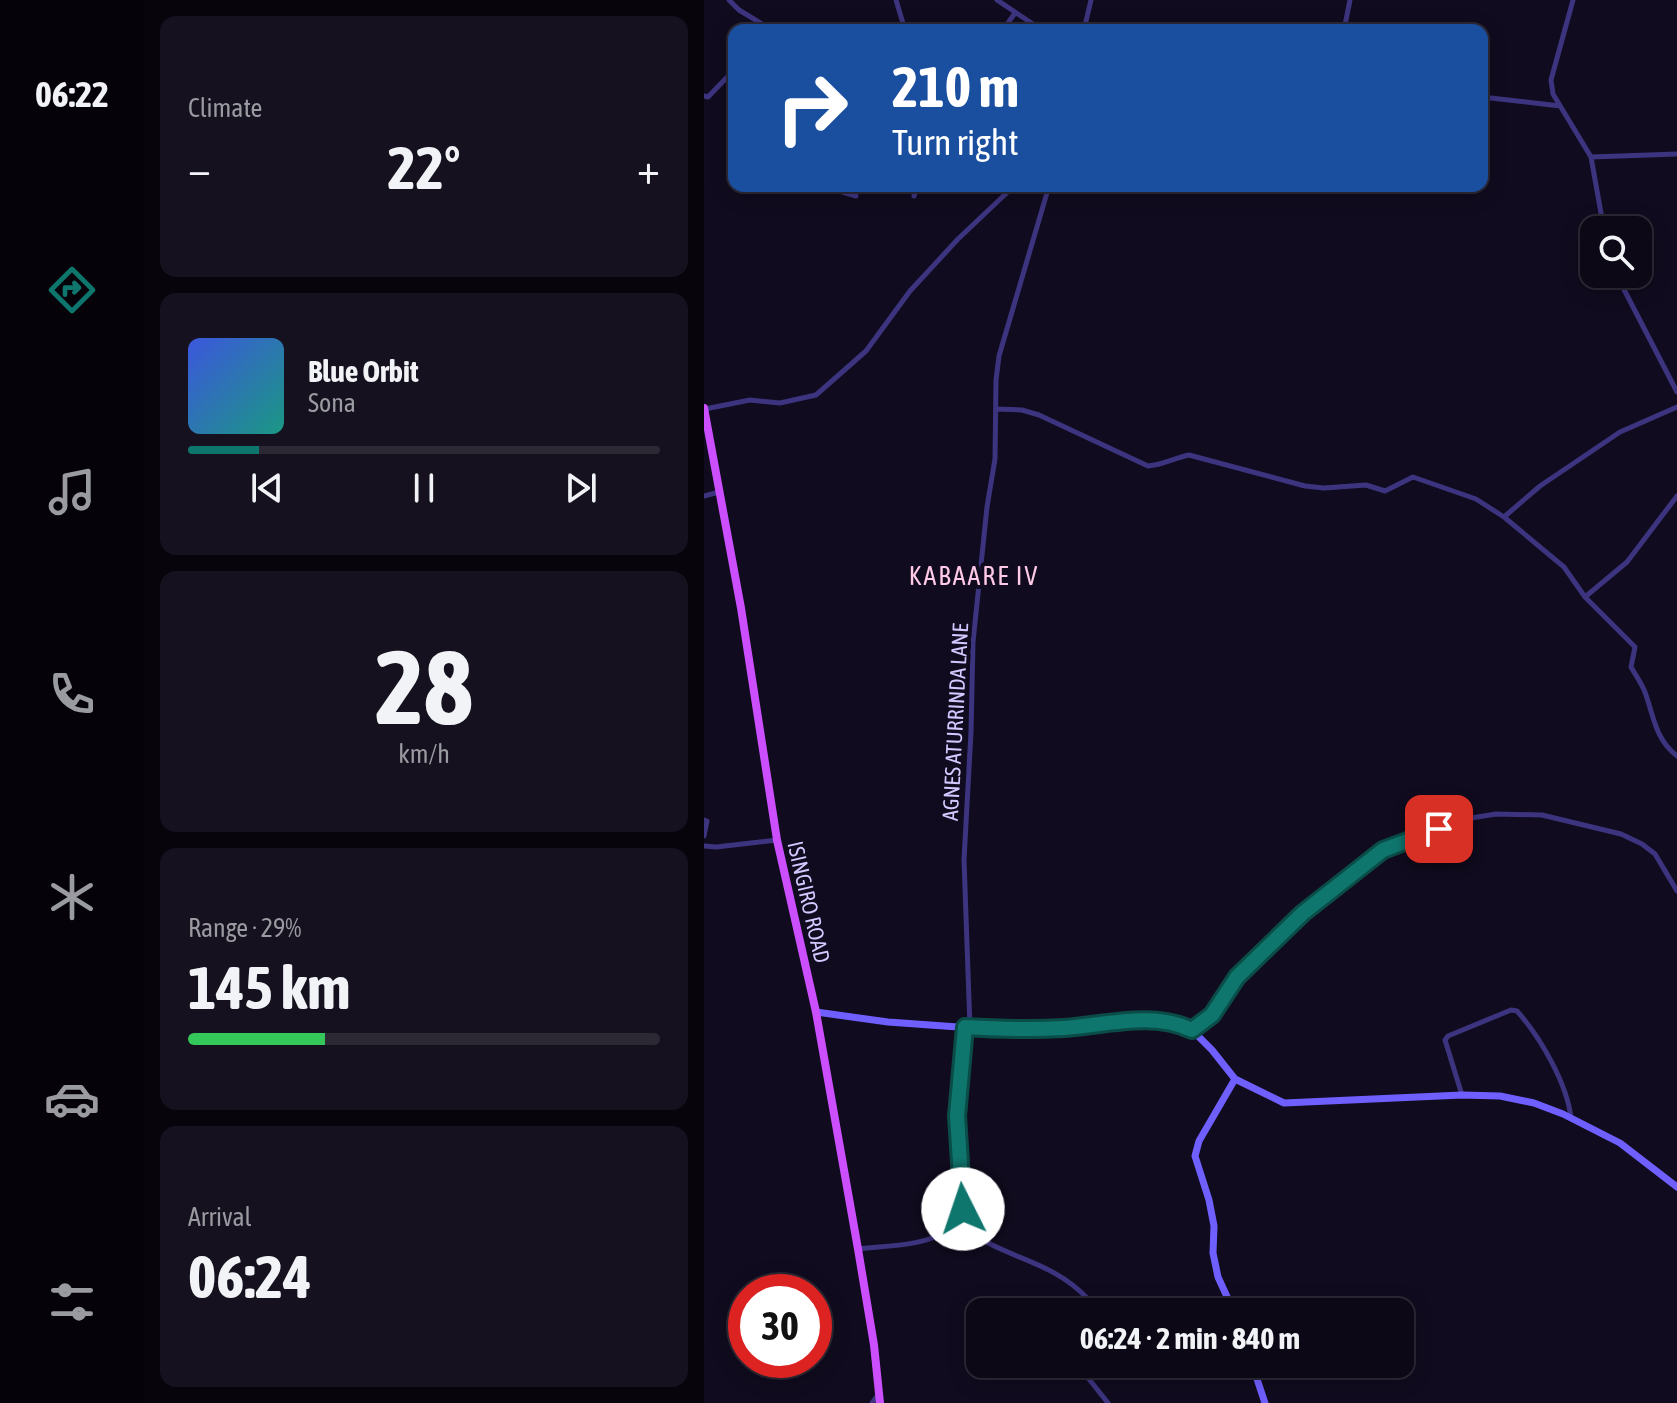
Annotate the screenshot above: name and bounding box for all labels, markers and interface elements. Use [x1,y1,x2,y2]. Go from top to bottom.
text: 210 m [892,55,1019,119]
icon: right [760,56,864,160]
text: 06:22 [35,73,109,115]
text: Climate [188,93,262,123]
text: Turn right [892,121,1019,163]
text: 22° [388,133,460,202]
text: − [188,143,211,193]
text: + [637,143,660,193]
map controls [1580,216,1652,288]
button: search [1580,216,1652,288]
icon: directions [44,262,100,318]
text: Blue Orbit [308,354,419,388]
text: Sona [308,388,356,418]
icon: music [44,464,100,520]
icon: previous [245,466,289,510]
icon: pause [402,466,446,510]
icon: next [559,466,603,510]
district label: KABAARE IV [909,561,1039,591]
street label: AGNES ATURRINDA LANE [937,622,973,822]
text: 28 [375,627,473,746]
icon: phone [44,666,100,722]
text: km/h [398,739,450,769]
pin [1405,795,1473,863]
icon: arrive [1417,807,1461,851]
street label: ISINGIRO ROAD [782,839,836,965]
icon: climate [44,869,100,925]
text: Range · 29% [188,913,301,943]
text: 145 km [188,953,350,1022]
icon: car [44,1071,100,1127]
position arrow [921,1167,1005,1251]
text: Arrival [188,1202,252,1232]
text: 06:24 [188,1242,311,1311]
icon: filters [44,1274,100,1330]
speed limit sign: 30 [728,1274,832,1378]
text: 06:24 · 2 min · 840 m [1080,1321,1300,1355]

